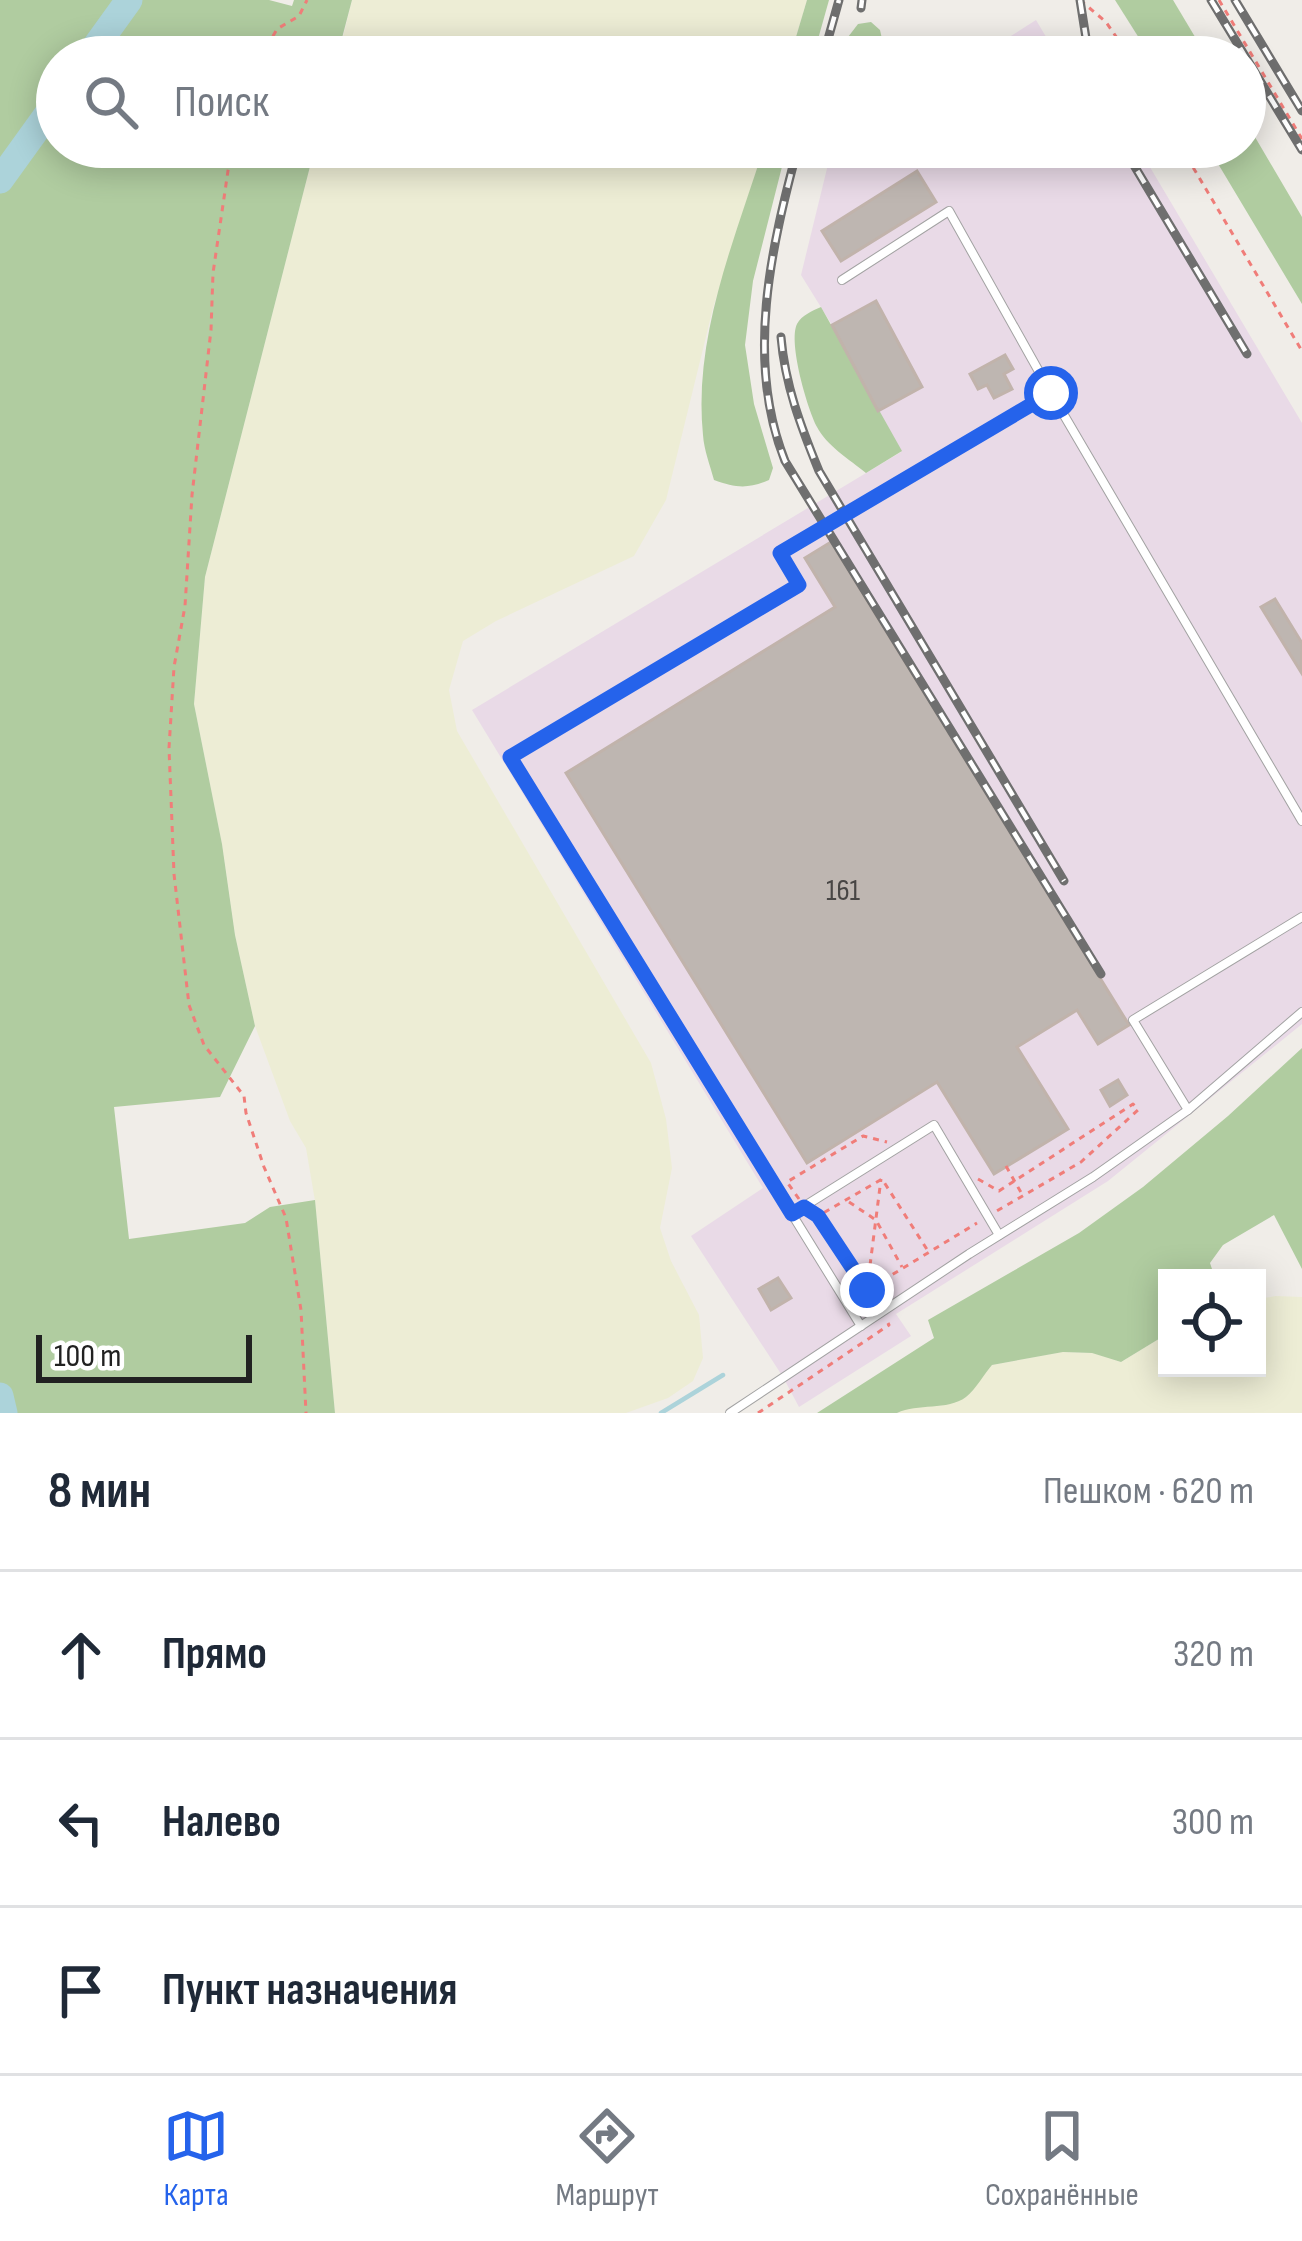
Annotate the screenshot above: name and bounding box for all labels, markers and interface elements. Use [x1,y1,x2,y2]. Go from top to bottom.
search box [36,36,1266,168]
icon: search [78,69,144,135]
text: Поиск [174,75,269,130]
route start [1024,366,1078,420]
house number: 161 [826,873,861,909]
route end [840,1263,894,1317]
map controls [1158,1269,1266,1377]
button: locate [1158,1269,1266,1377]
scale bar [36,1329,252,1382]
text: 100 m [54,1336,121,1376]
text: 8 мин [48,1461,151,1522]
text: Пешком · 620 m [1043,1468,1254,1515]
icon: ahead [48,1622,114,1688]
text: Прямо [162,1627,267,1682]
text: 320 m [1173,1631,1254,1678]
icon: left [48,1790,114,1856]
text: Налево [162,1795,281,1850]
text: 300 m [1172,1799,1254,1846]
icon: arrive [48,1958,114,2024]
text: Пункт назначения [162,1963,457,2018]
tab: Карта [163,2103,229,2215]
tab: Маршрут [555,2103,659,2215]
tab: Сохранённые [985,2103,1139,2215]

